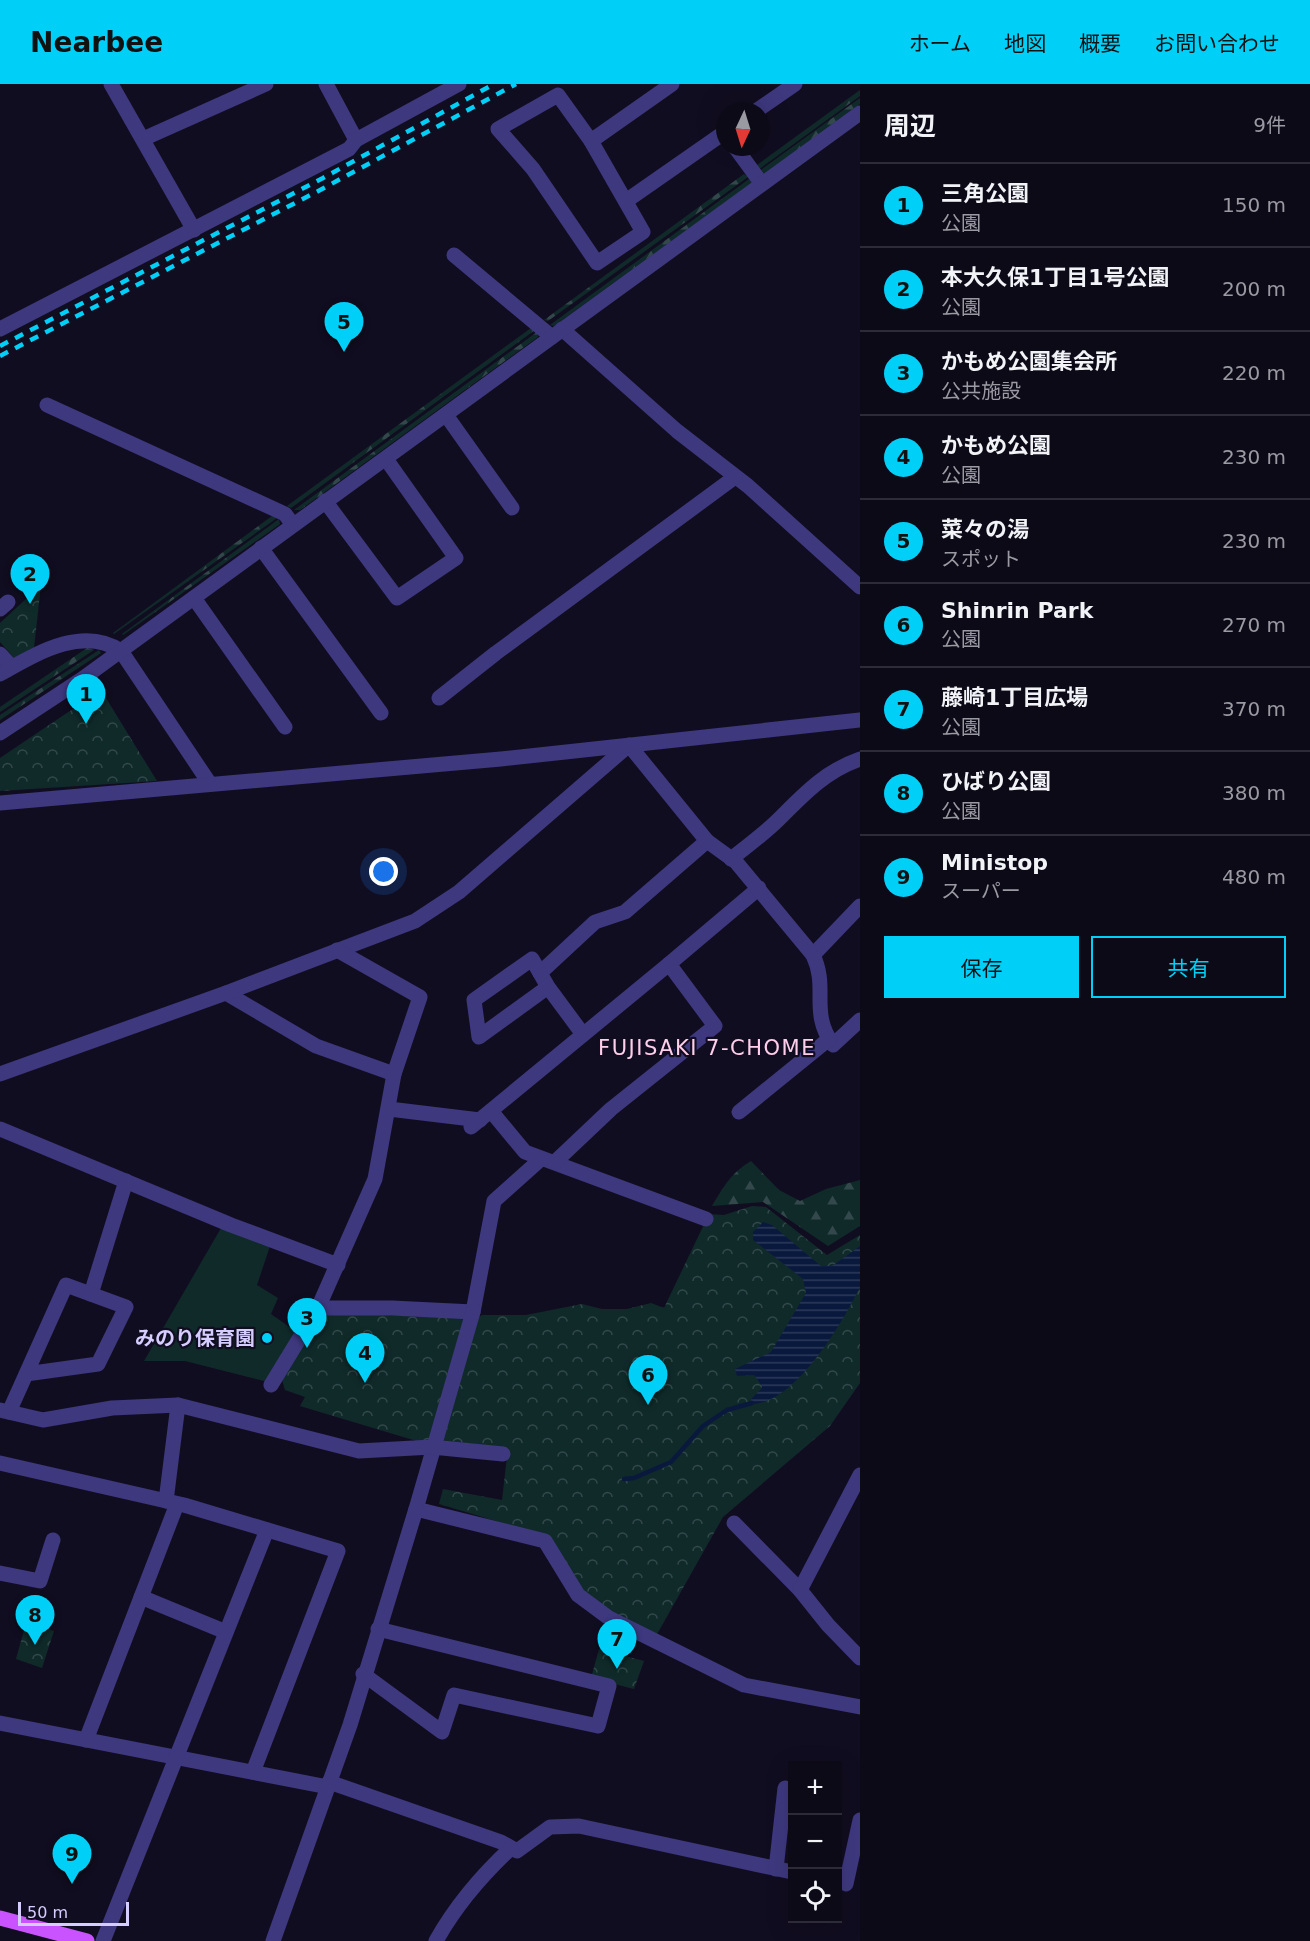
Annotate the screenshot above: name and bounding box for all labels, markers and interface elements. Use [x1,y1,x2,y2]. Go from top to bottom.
text: Nearbee [30,26,163,59]
text: ホーム [909,32,971,56]
text: 地図 [1004,32,1046,56]
text: 概要 [1079,32,1121,56]
text: お問い合わせ [1154,32,1280,56]
north arrow [716,102,770,156]
text: 周辺 [884,111,936,141]
text: 9件 [1253,113,1286,137]
text: 三角公園 [941,181,1029,206]
text: 1 [897,193,910,217]
text: 150 m [1222,193,1286,217]
text: 公園 [941,211,981,235]
text: 本大久保1丁目1号公園 [941,265,1170,290]
text: 2 [897,277,910,301]
text: 200 m [1222,277,1286,301]
text: 公園 [941,295,981,319]
pin: 5 [324,302,364,352]
text: かもめ公園集会所 [941,349,1117,374]
text: 3 [897,361,910,385]
text: 220 m [1222,361,1286,385]
text: 公共施設 [941,379,1021,403]
text: かもめ公園 [941,433,1051,458]
text: 4 [897,445,910,469]
text: 230 m [1222,445,1286,469]
text: 公園 [941,463,981,487]
text: 菜々の湯 [941,517,1029,542]
text: 5 [897,529,910,553]
text: 230 m [1222,529,1286,553]
text: スポット [941,547,1021,571]
pin: 2 [10,554,50,604]
text: Shinrin Park [941,598,1093,623]
text: 6 [897,613,910,637]
text: 270 m [1222,613,1286,637]
text: 公園 [941,627,981,651]
pin: 1 [66,674,106,724]
text: 藤崎1丁目広場 [941,685,1088,710]
text: 7 [897,697,910,721]
text: 370 m [1222,697,1286,721]
text: 公園 [941,715,981,739]
text: ひばり公園 [941,769,1051,794]
text: 8 [897,781,910,805]
text: 380 m [1222,781,1286,805]
text: 公園 [941,799,981,823]
text: Ministop [941,850,1048,875]
your location [369,857,398,886]
text: 9 [897,865,910,889]
text: 480 m [1222,865,1286,889]
text: スーパー [941,879,1021,903]
button: 保存 [884,936,1079,998]
button: 共有 [1091,936,1286,998]
district label: FUJISAKI 7-CHOME [598,1036,816,1060]
pin: 3 [288,1298,326,1348]
place label: みのり保育園 [135,1326,255,1350]
marker: みのり保育園 [260,1331,274,1345]
pin: 4 [346,1334,385,1383]
pin: 6 [628,1356,668,1405]
pin: 8 [15,1596,54,1645]
pin: 7 [598,1620,636,1669]
map controls [788,1761,842,1923]
button: + [788,1761,842,1815]
button: − [788,1815,842,1869]
pin: 9 [52,1834,92,1884]
button: locate [788,1869,842,1923]
scale bar [18,1899,129,1926]
text: 50 m [27,1903,68,1922]

